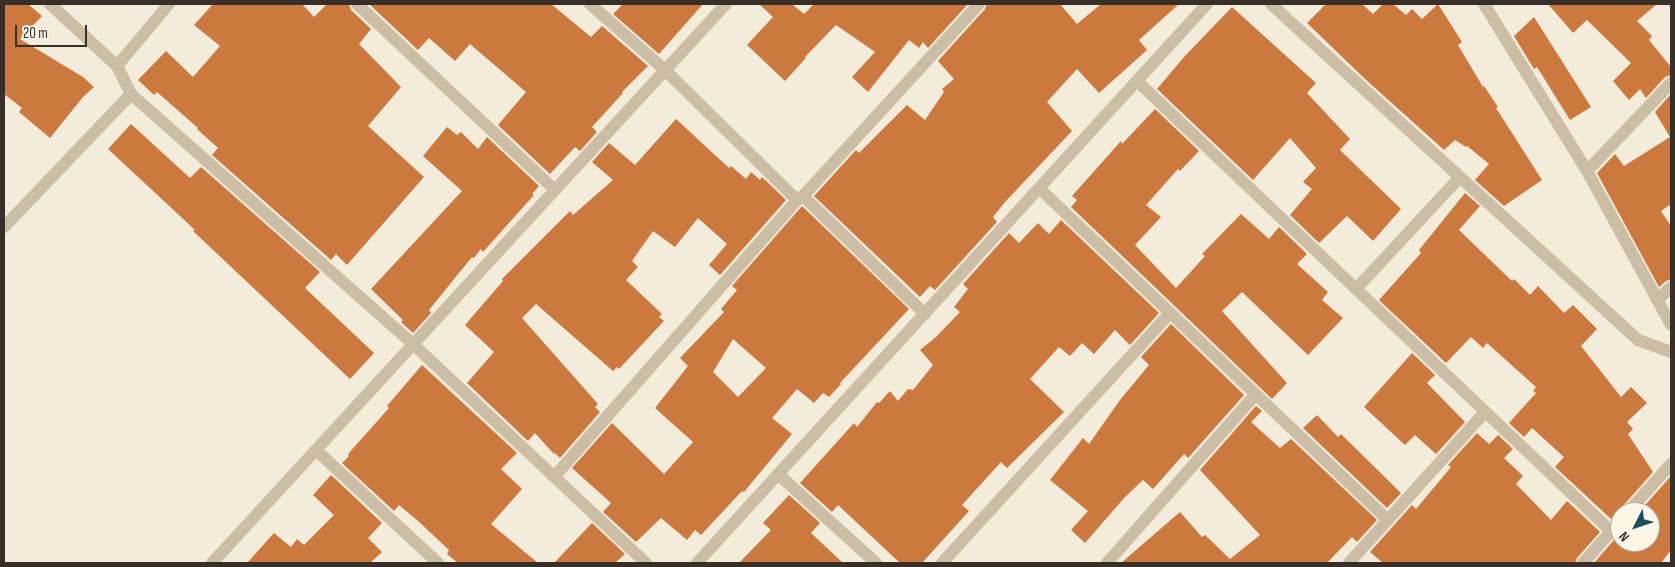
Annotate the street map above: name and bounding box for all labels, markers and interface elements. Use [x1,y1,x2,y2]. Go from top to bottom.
scale bar [18,15,90,47]
text: 20 m [23,24,48,43]
north arrow [1610,502,1660,552]
text: N [1615,528,1633,545]

